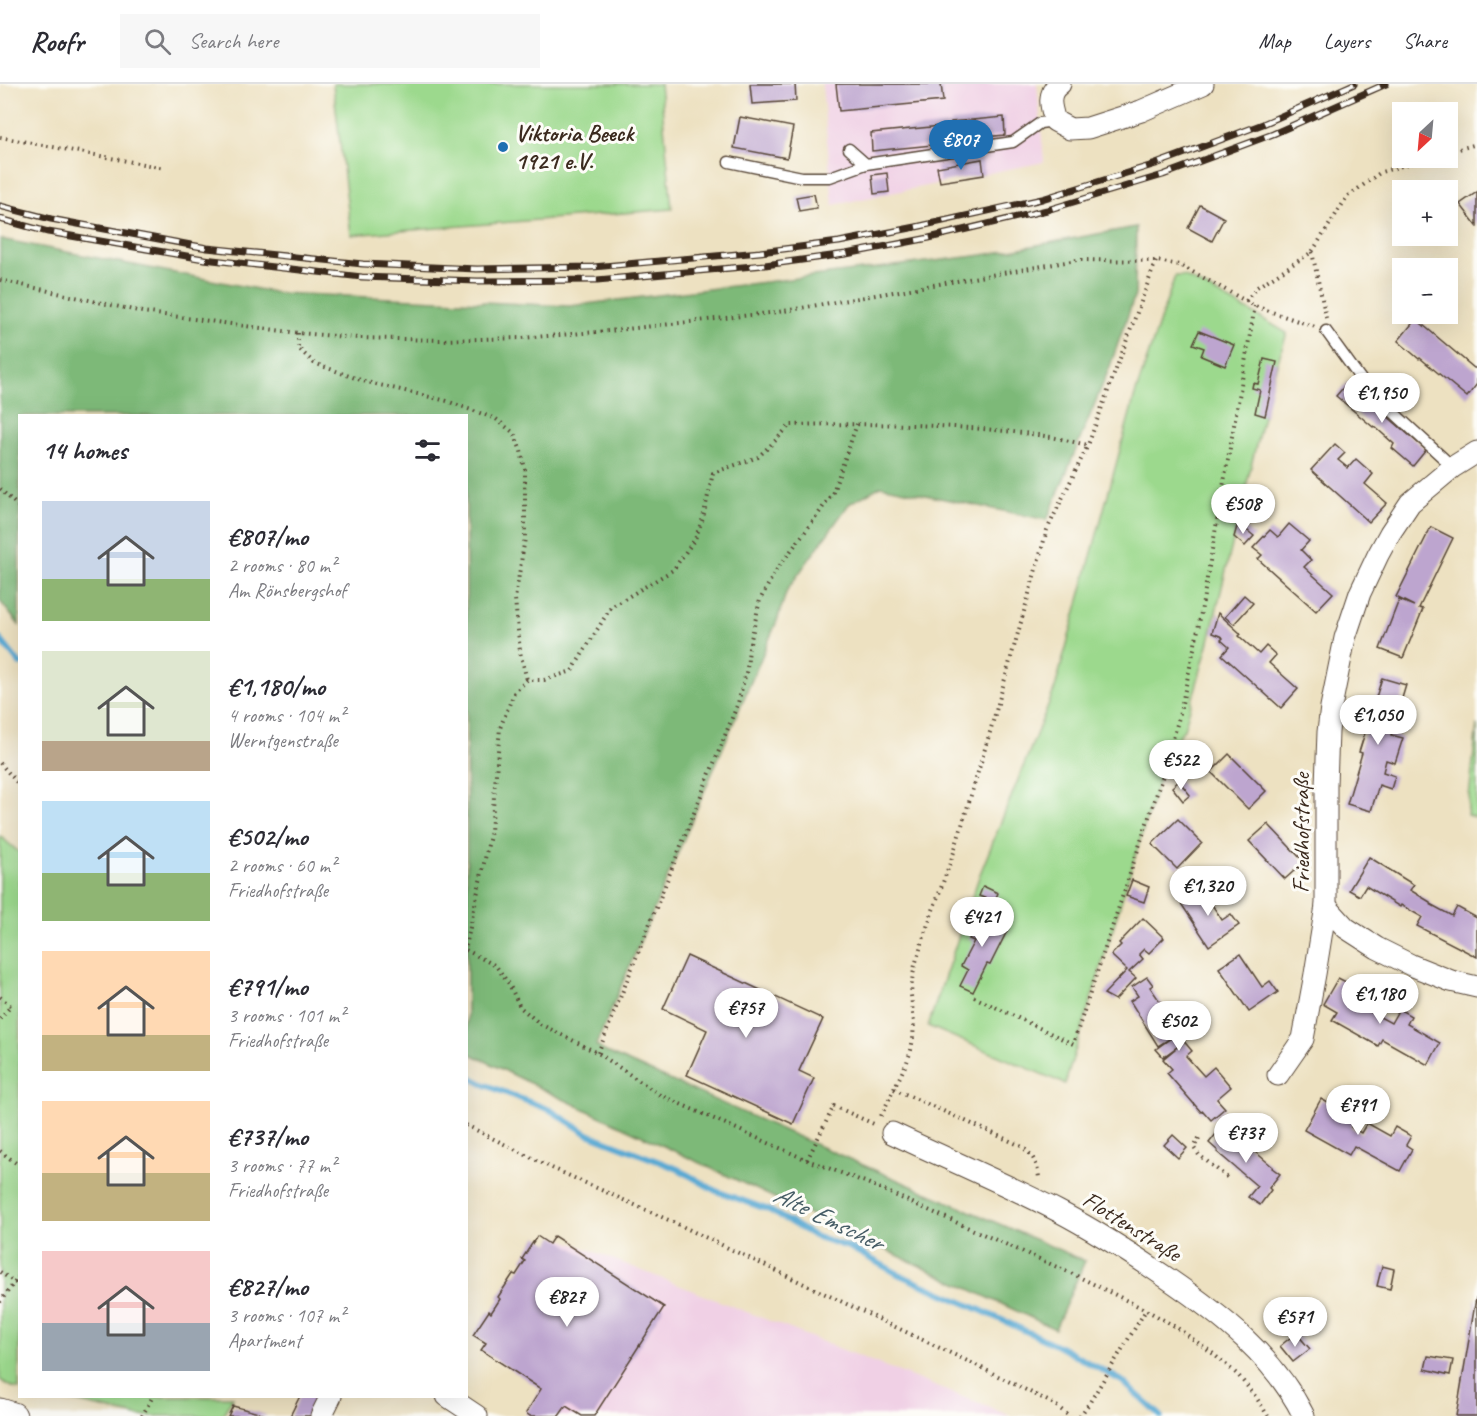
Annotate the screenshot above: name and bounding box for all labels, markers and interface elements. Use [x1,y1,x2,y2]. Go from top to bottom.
search box [120,14,540,68]
text: Roofr [30,24,84,59]
icon: search [141,25,174,58]
text: Search here [189,27,278,55]
text: Map [1258,28,1291,54]
text: Layers [1324,28,1370,54]
text: Share [1403,28,1447,54]
north arrow [1392,102,1458,168]
map controls [1392,102,1458,324]
place label: Viktoria Beeck 1921 e.V. [515,118,635,176]
pin: €807 [925,120,997,171]
text: €807 [943,127,979,152]
marker: Viktoria Beeck 1921 e.V. [496,140,510,154]
button: + [1392,180,1458,246]
button: − [1392,258,1458,324]
pin: €1,950 [1333,373,1431,424]
text: €1,950 [1358,380,1406,405]
text: 14 homes [42,434,127,467]
icon: filters [411,434,444,467]
pin: €508 [1207,484,1279,535]
text: €508 [1225,491,1261,516]
text: €807/mo [228,520,308,553]
icon: home [90,525,162,597]
text: 2 rooms · 80 m² [228,553,336,578]
text: Am Rönsbergshof [228,578,346,603]
text: €1,180/mo [228,670,325,703]
icon: home [90,675,162,747]
pin: €1,050 [1329,695,1427,746]
text: €1,050 [1354,702,1402,727]
text: 4 rooms · 104 m² [228,703,345,728]
text: Werntgenstraße [228,728,338,753]
pin: €522 [1145,740,1217,791]
text: €522 [1163,747,1199,772]
street label: Friedhofstraße [1286,771,1316,893]
text: €502/mo [228,820,308,853]
icon: home [90,825,162,897]
text: 2 rooms · 60 m² [228,853,336,878]
pin: €1,320 [1159,866,1257,917]
text: €1,320 [1184,873,1232,898]
text: Friedhofstraße [228,878,328,903]
pin: €421 [946,897,1018,948]
text: €421 [964,904,1000,929]
text: €791/mo [228,970,308,1003]
pin: €1,180 [1331,974,1429,1025]
icon: home [90,975,162,1047]
text: €1,180 [1356,981,1404,1006]
pin: €757 [710,988,782,1039]
text: €757 [728,995,764,1020]
pin: €502 [1143,1001,1215,1052]
text: 3 rooms · 101 m² [228,1003,345,1028]
text: €502 [1161,1008,1197,1033]
text: Friedhofstraße [228,1028,328,1053]
pin: €791 [1322,1085,1394,1136]
text: €791 [1340,1092,1376,1117]
pin: €737 [1210,1113,1282,1164]
text: €737/mo [228,1120,308,1153]
text: €737 [1228,1120,1264,1145]
icon: home [90,1125,162,1197]
text: 3 rooms · 77 m² [228,1153,336,1178]
text: Friedhofstraße [228,1178,328,1203]
water label: Alte Emscher [768,1178,892,1260]
street label: Flottenstraße [1077,1184,1189,1269]
text: €827/mo [228,1270,308,1303]
icon: home [90,1275,162,1347]
pin: €827 [531,1277,603,1328]
text: €827 [549,1284,585,1309]
pin: €571 [1259,1297,1331,1348]
text: 3 rooms · 107 m² [228,1303,345,1328]
text: €571 [1277,1304,1313,1329]
text: Apartment [228,1328,301,1353]

